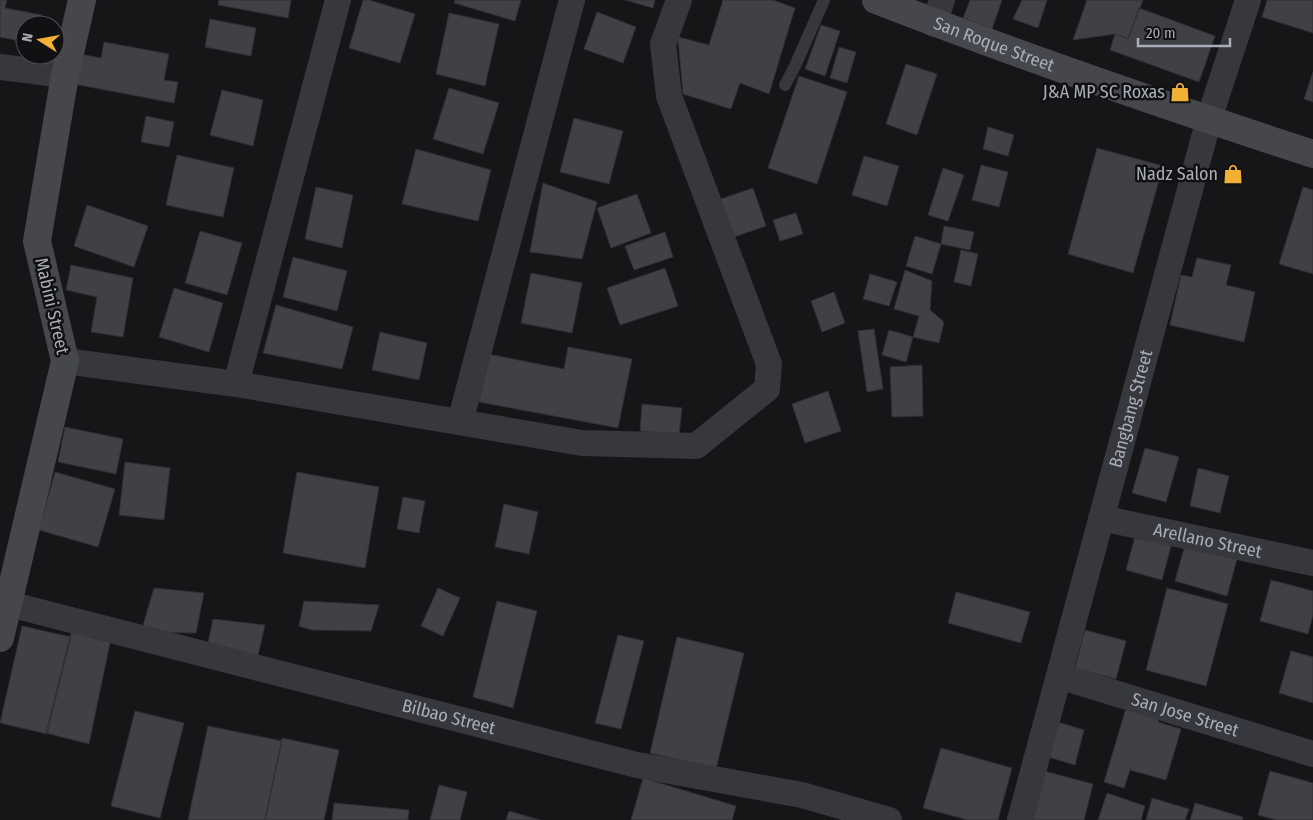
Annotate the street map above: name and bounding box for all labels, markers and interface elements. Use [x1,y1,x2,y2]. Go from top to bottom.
street label: San Roque Street [930,12,1057,76]
north arrow [15,15,65,65]
scale bar [1138,15,1230,47]
text: 20 m [1146,24,1176,42]
text: N [19,32,37,43]
place label: J&A MP SC Roxas [1043,81,1165,103]
shop icon: J&A MP SC Roxas [1169,81,1191,103]
place label: Nadz Salon [1136,163,1218,185]
shop icon: Nadz Salon [1222,163,1244,185]
street label: Mabini Street [30,256,74,356]
street label: Bangbang Street [1104,347,1157,470]
street label: Arellano Street [1152,518,1264,563]
street label: San Jose Street [1129,688,1242,742]
street label: Bilbao Street [400,694,498,739]

